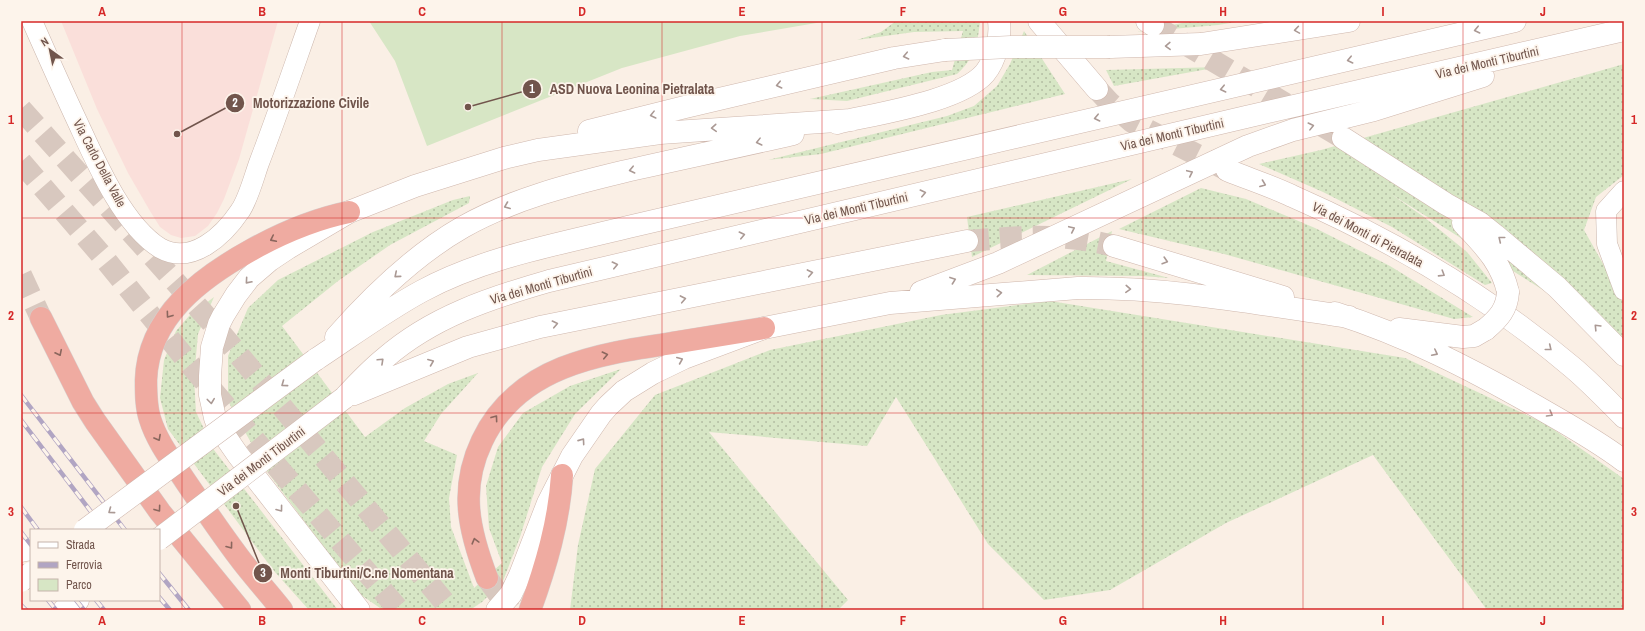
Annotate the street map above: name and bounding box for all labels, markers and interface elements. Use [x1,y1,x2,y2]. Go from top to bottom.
text: A [98,3,106,20]
text: B [258,3,266,20]
text: C [418,3,426,20]
text: D [578,3,586,20]
text: E [738,3,746,20]
text: F [900,3,907,20]
text: G [1059,3,1067,20]
text: H [1219,3,1227,20]
text: I [1382,3,1385,20]
text: J [1540,3,1546,20]
one-way arrow [1294,25,1300,34]
one-way arrow [1473,25,1480,33]
north arrow [30,30,70,70]
text: N [38,34,51,49]
one-way arrow [1165,42,1171,50]
street label: Via dei Monti Tiburtini [1434,42,1540,83]
one-way arrow [903,51,909,60]
one-way arrow [1347,55,1353,63]
callout: ASD Nuova Leonina Pietralata [522,76,722,102]
text: ASD Nuova Leonina Pietralata [550,80,715,98]
text: 1 [529,81,535,97]
one-way arrow [776,81,783,89]
one-way arrow [1220,85,1227,93]
callout: Motorizzazione Civile [225,90,378,116]
text: Motorizzazione Civile [253,94,369,112]
text: 2 [232,95,238,111]
one-way arrow [649,110,656,118]
text: 1 [8,111,14,128]
text: 1 [1631,111,1637,128]
one-way arrow [1094,114,1100,122]
street label: Via dei Monti Tiburtini [1119,114,1225,155]
street label: Via Carlo Della Valle [69,116,130,210]
one-way arrow [1307,122,1314,131]
one-way arrow [711,124,717,133]
one-way arrow [755,137,762,146]
one-way arrow [629,165,635,173]
one-way arrow [1185,170,1193,178]
one-way arrow [1260,180,1267,188]
street label: Via dei Monti Tiburtini [803,188,909,229]
one-way arrow [920,189,926,197]
street label: Via dei Monti di Pietralata [1309,198,1426,271]
one-way arrow [504,202,511,210]
one-way arrow [1068,226,1076,234]
one-way arrow [738,231,745,240]
one-way arrow [269,234,277,242]
one-way arrow [1499,237,1506,244]
one-way arrow [1161,256,1168,265]
one-way arrow [612,261,619,270]
street label: Via dei Monti Tiburtini [488,263,594,308]
one-way arrow [395,270,402,277]
one-way arrow [807,270,814,278]
one-way arrow [1438,270,1445,277]
one-way arrow [245,276,252,283]
one-way arrow [950,277,957,285]
one-way arrow [1125,285,1131,294]
one-way arrow [996,289,1002,298]
one-way arrow [680,295,686,303]
text: 2 [8,307,14,324]
text: 2 [1631,307,1637,324]
one-way arrow [167,311,174,318]
one-way arrow [552,320,559,328]
one-way arrow [1594,324,1602,332]
one-way arrow [1544,343,1551,350]
one-way arrow [54,348,61,356]
one-way arrow [1431,349,1438,356]
one-way arrow [602,351,609,359]
one-way arrow [676,357,683,365]
one-way arrow [376,358,384,366]
one-way arrow [428,358,435,366]
one-way arrow [281,379,288,386]
one-way arrow [206,398,215,404]
one-way arrow [1546,410,1553,417]
one-way arrow [490,415,498,422]
street label: Via dei Monti Tiburtini [214,423,309,500]
one-way arrow [153,434,160,441]
one-way arrow [577,439,584,446]
text: 3 [8,503,14,520]
text: 3 [1631,503,1637,520]
one-way arrow [153,505,160,512]
one-way arrow [276,505,283,512]
one-way arrow [109,506,116,513]
legend [30,529,160,601]
text: Strada [66,537,96,553]
one-way arrow [471,538,479,545]
one-way arrow [225,541,232,548]
text: Ferrovia [66,557,103,573]
callout: Monti Tiburtini/C.ne Nomentana [253,560,462,586]
text: Monti Tiburtini/C.ne Nomentana [280,564,454,582]
text: 3 [260,565,266,581]
text: Parco [66,577,92,593]
text: A [98,612,106,629]
text: B [258,612,266,629]
text: C [418,612,426,629]
text: D [578,612,586,629]
text: E [738,612,746,629]
text: F [900,612,907,629]
text: G [1059,612,1067,629]
text: H [1219,612,1227,629]
text: I [1382,612,1385,629]
text: J [1540,612,1546,629]

